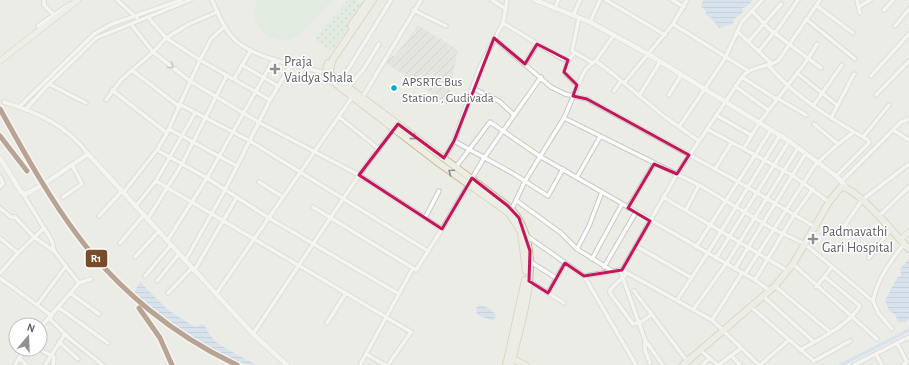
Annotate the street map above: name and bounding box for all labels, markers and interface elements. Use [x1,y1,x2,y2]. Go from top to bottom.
place label: Praja Vaidya Shala [284,55,353,85]
one-way arrow [167,62,174,69]
marker: Praja Vaidya Shala [269,63,281,75]
place label: APSRTC Bus Station , Gudivada [402,76,494,105]
marker: APSRTC Bus Station , Gudivada [389,83,399,93]
one-way arrow [410,132,417,139]
one-way arrow [448,170,455,177]
place label: Padmavathi Gari Hospital [822,225,893,255]
marker: Padmavathi Gari Hospital [807,233,819,245]
line badge: R1 [85,249,108,268]
text: R1 [91,253,101,264]
north arrow [8,317,48,357]
text: N [26,322,37,334]

